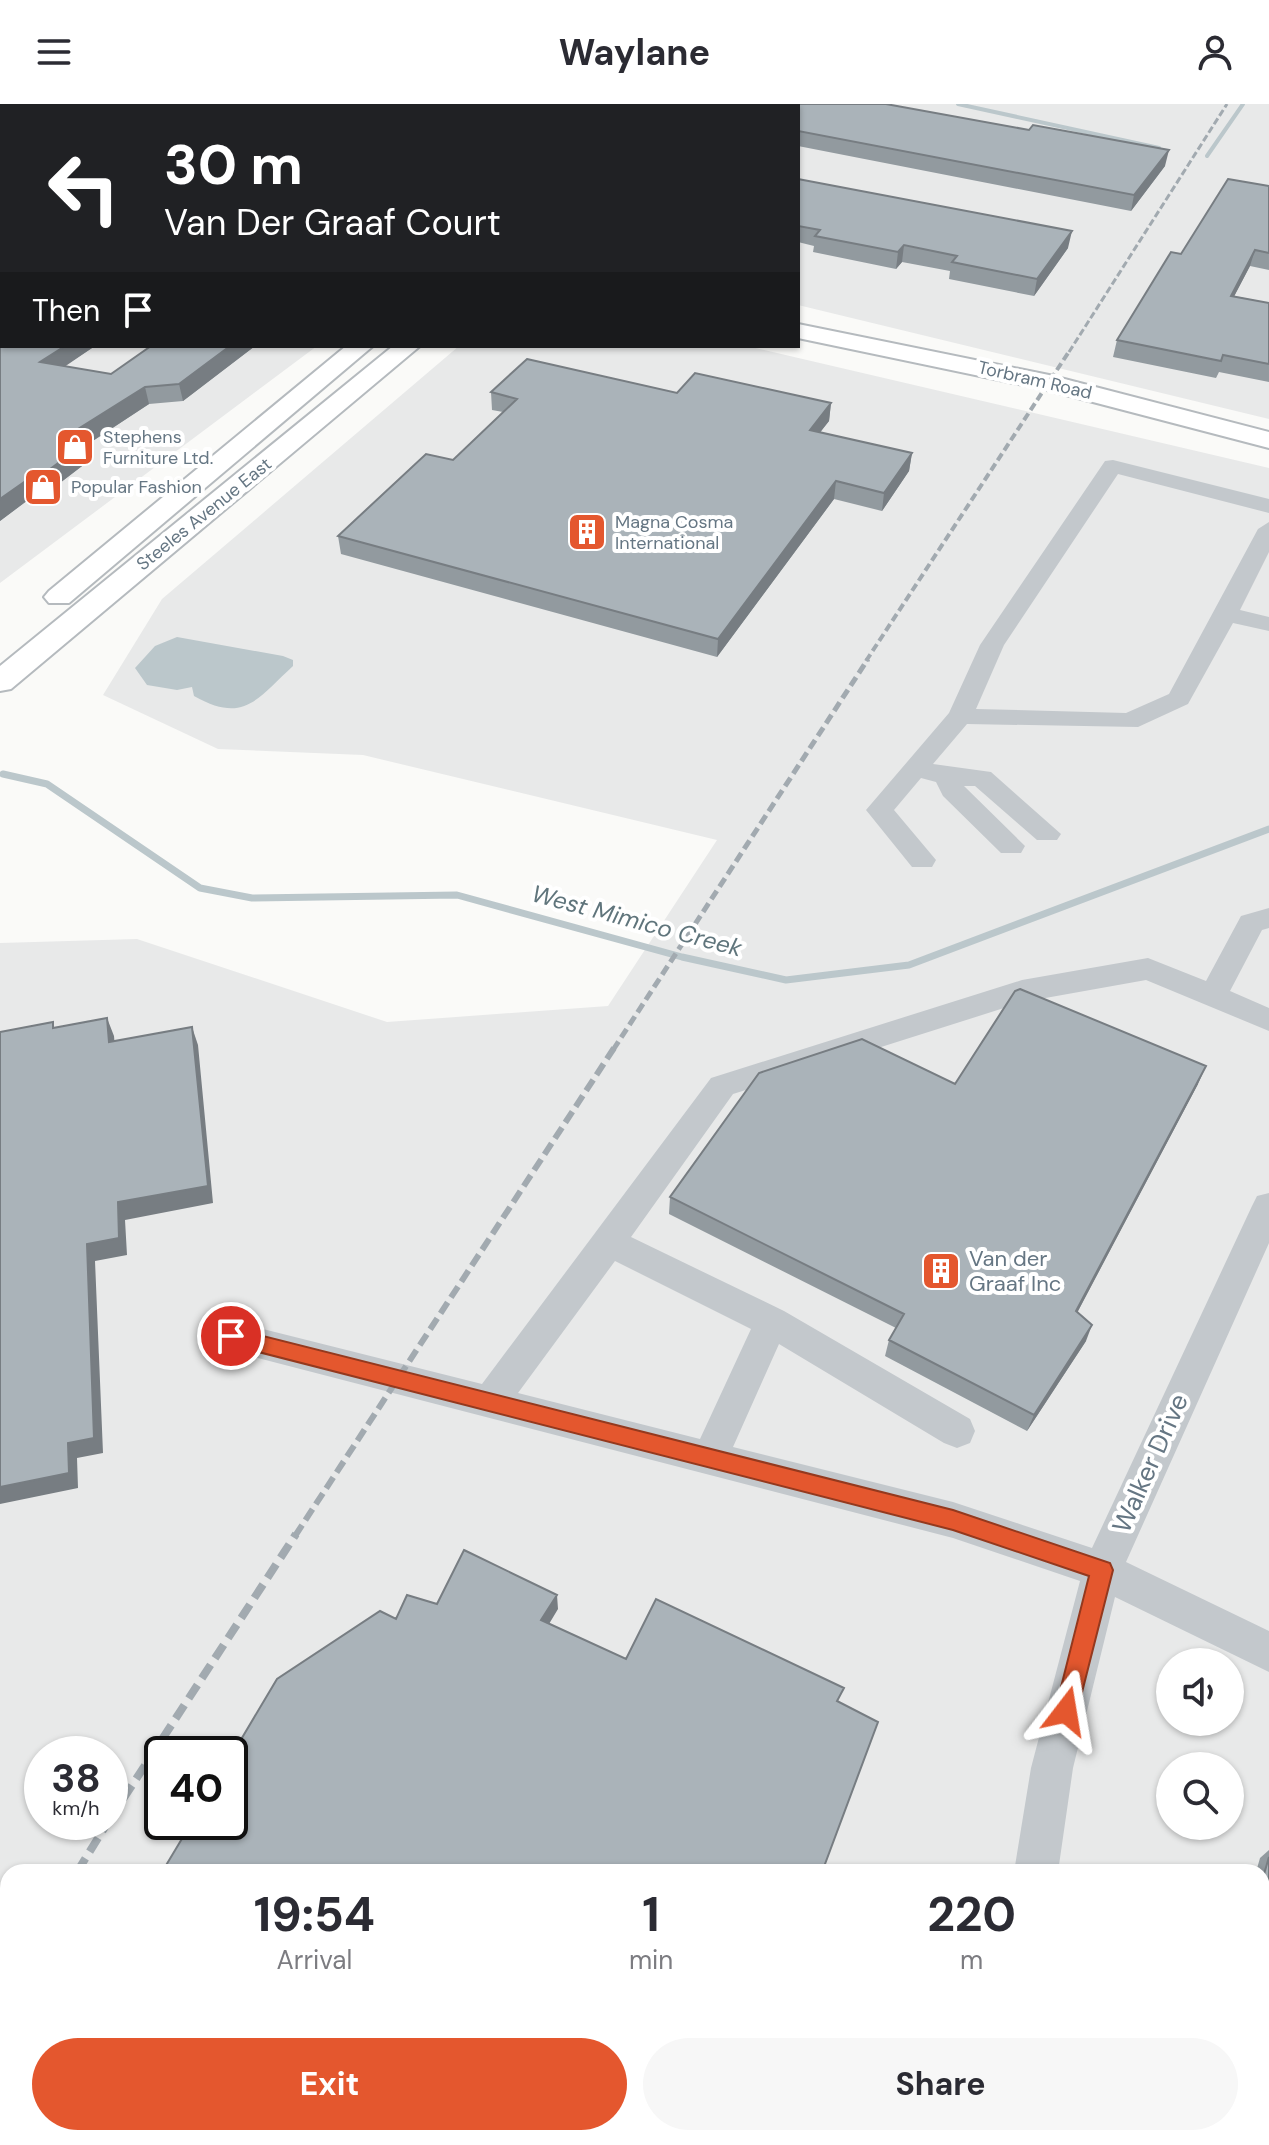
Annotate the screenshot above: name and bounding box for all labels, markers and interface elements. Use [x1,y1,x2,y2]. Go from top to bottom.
text: Waylane [559,29,710,76]
icon: menu [32,30,76,74]
icon: person [1193,30,1237,74]
text: 30 m [164,128,303,201]
icon: left [32,136,136,240]
text: Van Der Graaf Court [164,199,501,246]
icon: arrive [116,288,160,332]
text: Then [32,291,100,330]
street label: Torbram Road [976,355,1094,405]
place label: Stephens Furniture Ltd. [103,425,213,470]
shop icon: Stephens Furniture Ltd. [54,426,96,468]
street label: Steeles Avenue East [131,452,277,576]
shop icon: Popular Fashion [22,466,64,508]
place label: Popular Fashion [71,475,202,499]
place label: Magna Cosma International [615,510,733,555]
building icon: Magna Cosma International [566,511,608,553]
water label: West Mimico Creek [528,877,747,964]
place label: Van der Graaf Inc [969,1244,1061,1298]
building icon: Van der Graaf Inc [920,1250,962,1292]
pin [197,1302,265,1370]
icon: arrive [209,1314,253,1358]
street label: Walker Drive [1104,1388,1196,1538]
map controls [1156,1648,1244,1840]
button: sound [1156,1648,1244,1736]
position arrow [1024,1669,1108,1753]
speed limit sign: 40 [144,1736,248,1840]
text: 38 [51,1752,101,1804]
button: search [1156,1752,1244,1840]
text: km/h [52,1795,100,1821]
text: 19:54 [254,1883,375,1946]
text: 1 [642,1883,660,1946]
text: 220 [927,1883,1016,1946]
text: Arrival [277,1943,352,1977]
text: min [629,1943,673,1977]
text: m [960,1943,983,1977]
button: Exit [32,2038,627,2130]
button: Share [643,2038,1238,2130]

